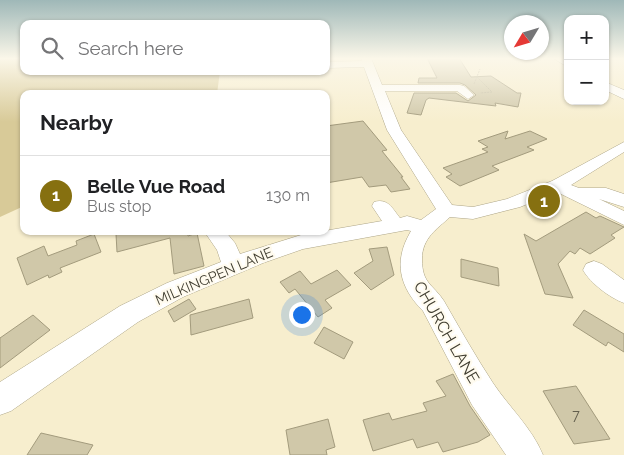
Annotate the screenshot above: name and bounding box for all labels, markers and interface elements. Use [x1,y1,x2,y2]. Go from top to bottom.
north arrow [504,15,549,60]
map controls [564,15,609,105]
button: + [564,15,609,60]
search box [20,20,330,75]
icon: search [38,34,66,62]
text: Search here [78,37,184,59]
button: − [564,60,609,105]
text: Nearby [40,110,113,135]
text: Belle Vue Road [87,175,225,197]
pin: 1 [528,182,560,220]
text: 1 [52,186,60,205]
text: 130 m [266,186,310,205]
text: Bus stop [87,197,151,216]
street label: MILKINGPEN LANE [153,244,275,308]
street label: CHURCH LANE [410,278,484,387]
your location [289,302,315,328]
house number: 7 [572,407,580,423]

